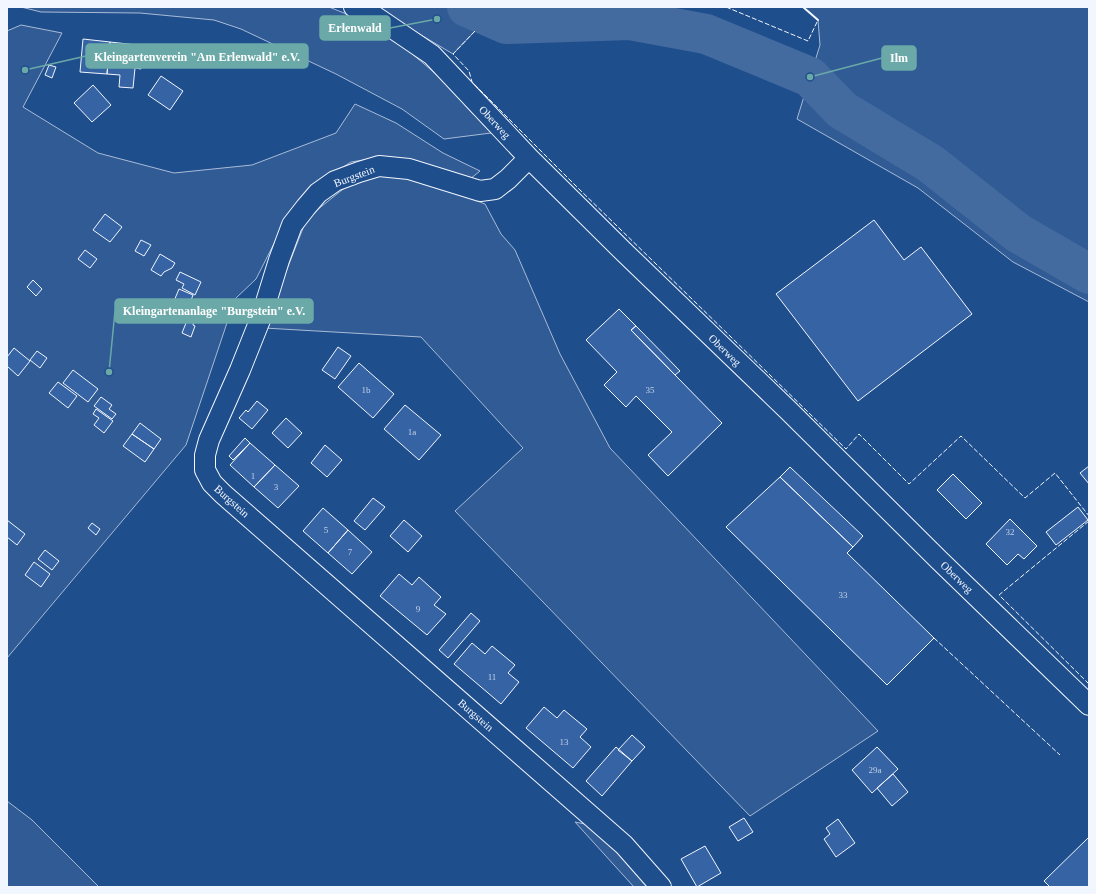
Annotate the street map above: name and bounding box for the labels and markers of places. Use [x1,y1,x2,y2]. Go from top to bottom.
callout: Erlenwald [320,16,390,40]
callout: Kleingartenverein "Am Erlenwald" e.V. [86,44,308,68]
callout: Ilm [882,46,916,70]
callout: Kleingartenanlage "Burgstein" e.V. [115,299,313,323]

